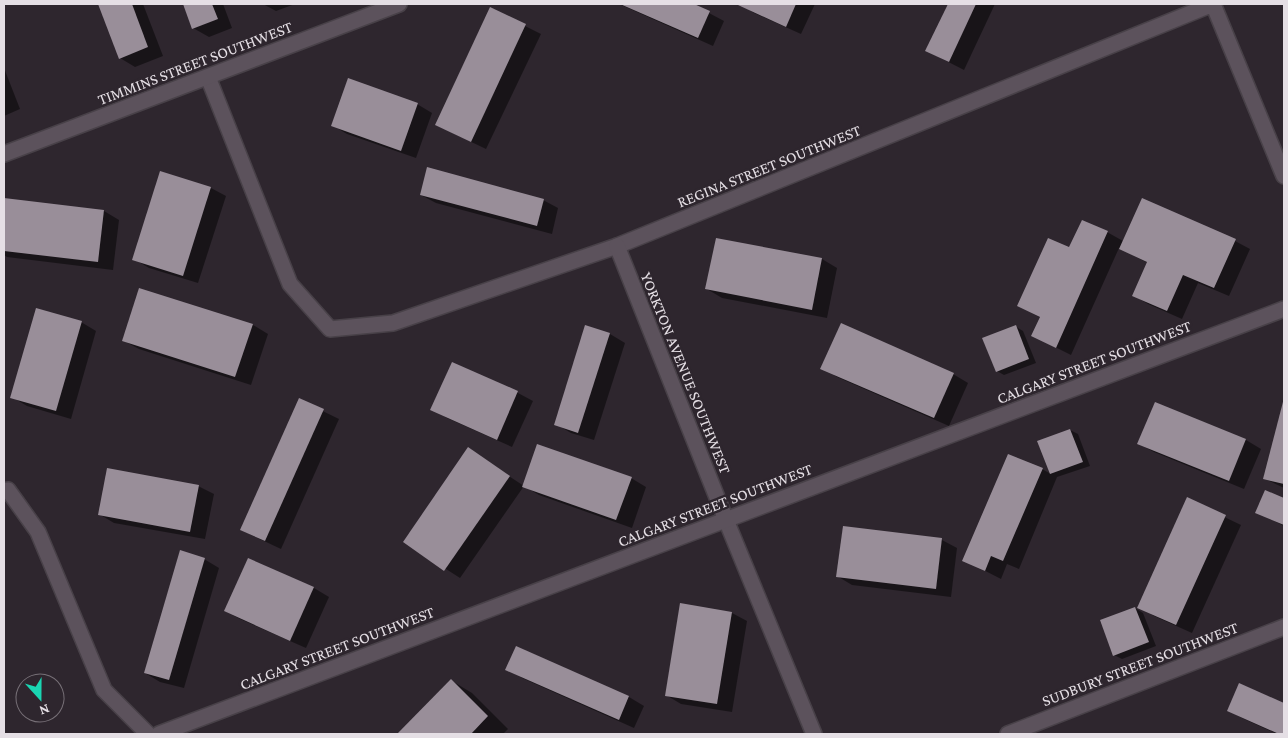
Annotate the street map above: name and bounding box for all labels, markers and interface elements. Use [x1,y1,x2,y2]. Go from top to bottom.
street label: TIMMINS STREET SOUTHWEST [95,18,295,108]
street label: REGINA STREET SOUTHWEST [675,121,863,211]
street label: YORKTON AVENUE SOUTHWEST [638,270,734,477]
street label: CALGARY STREET SOUTHWEST [994,317,1194,407]
street label: CALGARY STREET SOUTHWEST [615,460,815,550]
street label: CALGARY STREET SOUTHWEST [237,603,437,693]
street label: SUDBURY STREET SOUTHWEST [1039,619,1241,709]
north arrow [15,673,65,723]
text: N [37,701,52,719]

